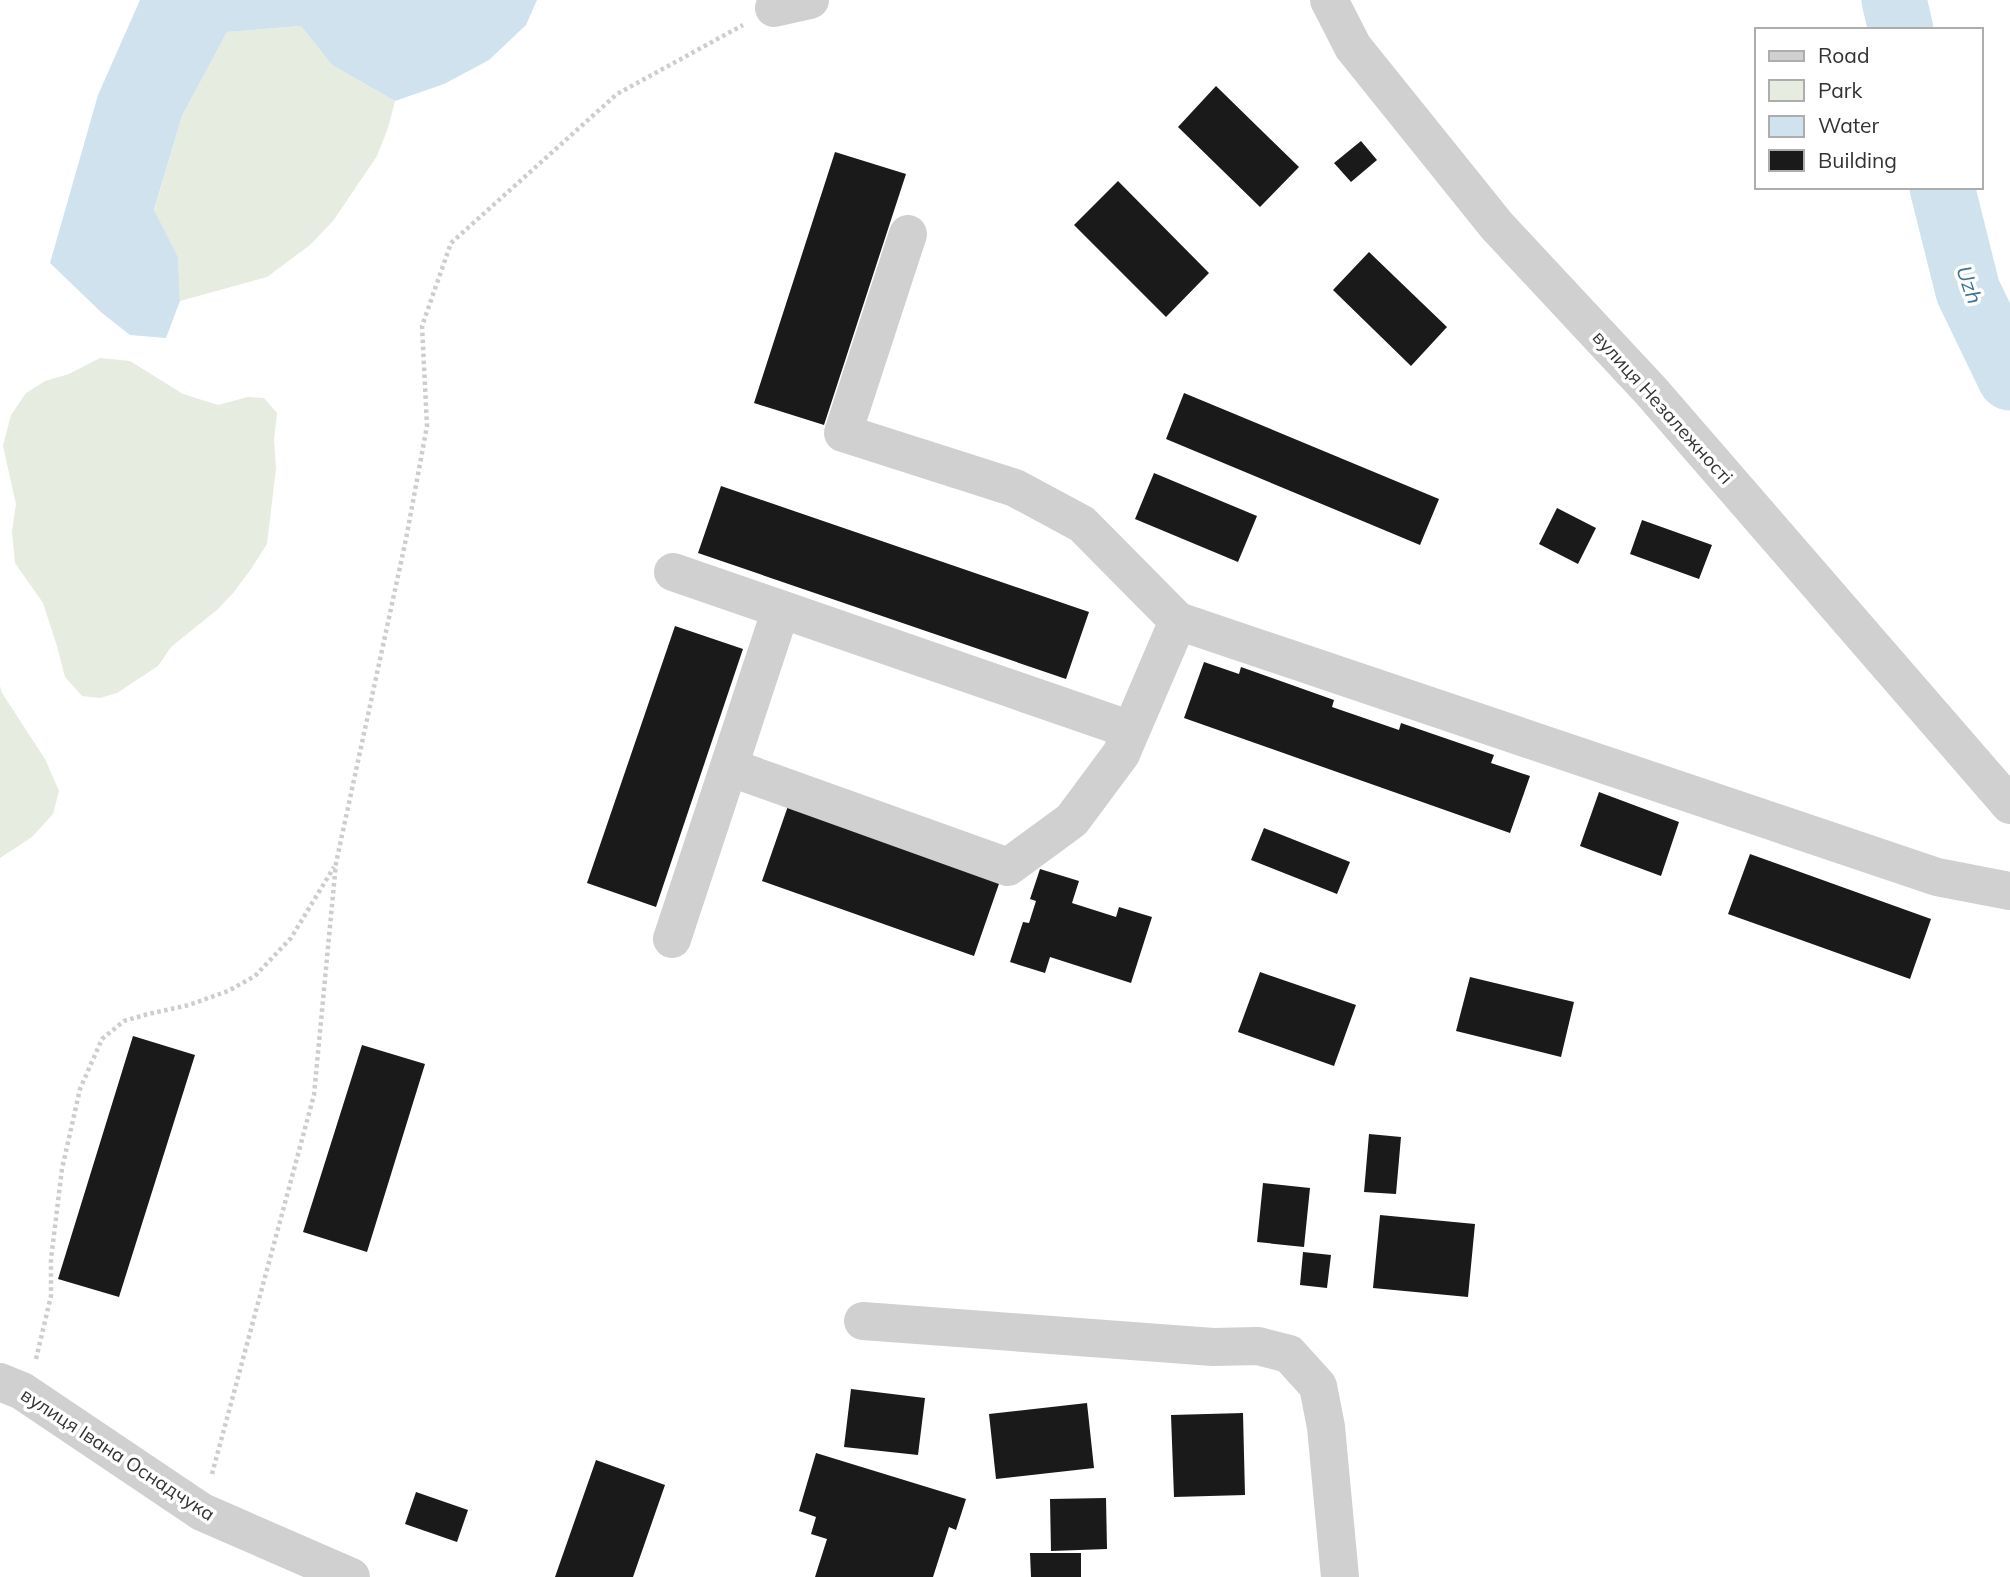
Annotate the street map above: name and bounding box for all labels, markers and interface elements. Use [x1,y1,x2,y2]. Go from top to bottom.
legend [1755,28,1982,189]
text: Road [1818,42,1869,68]
text: Park [1818,77,1862,103]
text: Water [1818,112,1879,138]
text: Building [1818,147,1897,173]
water label: Uzh [1951,262,1989,307]
street label: вулиця Незалежності [1588,325,1738,489]
street label: вулиця Івана Оснадчука [17,1382,219,1526]

